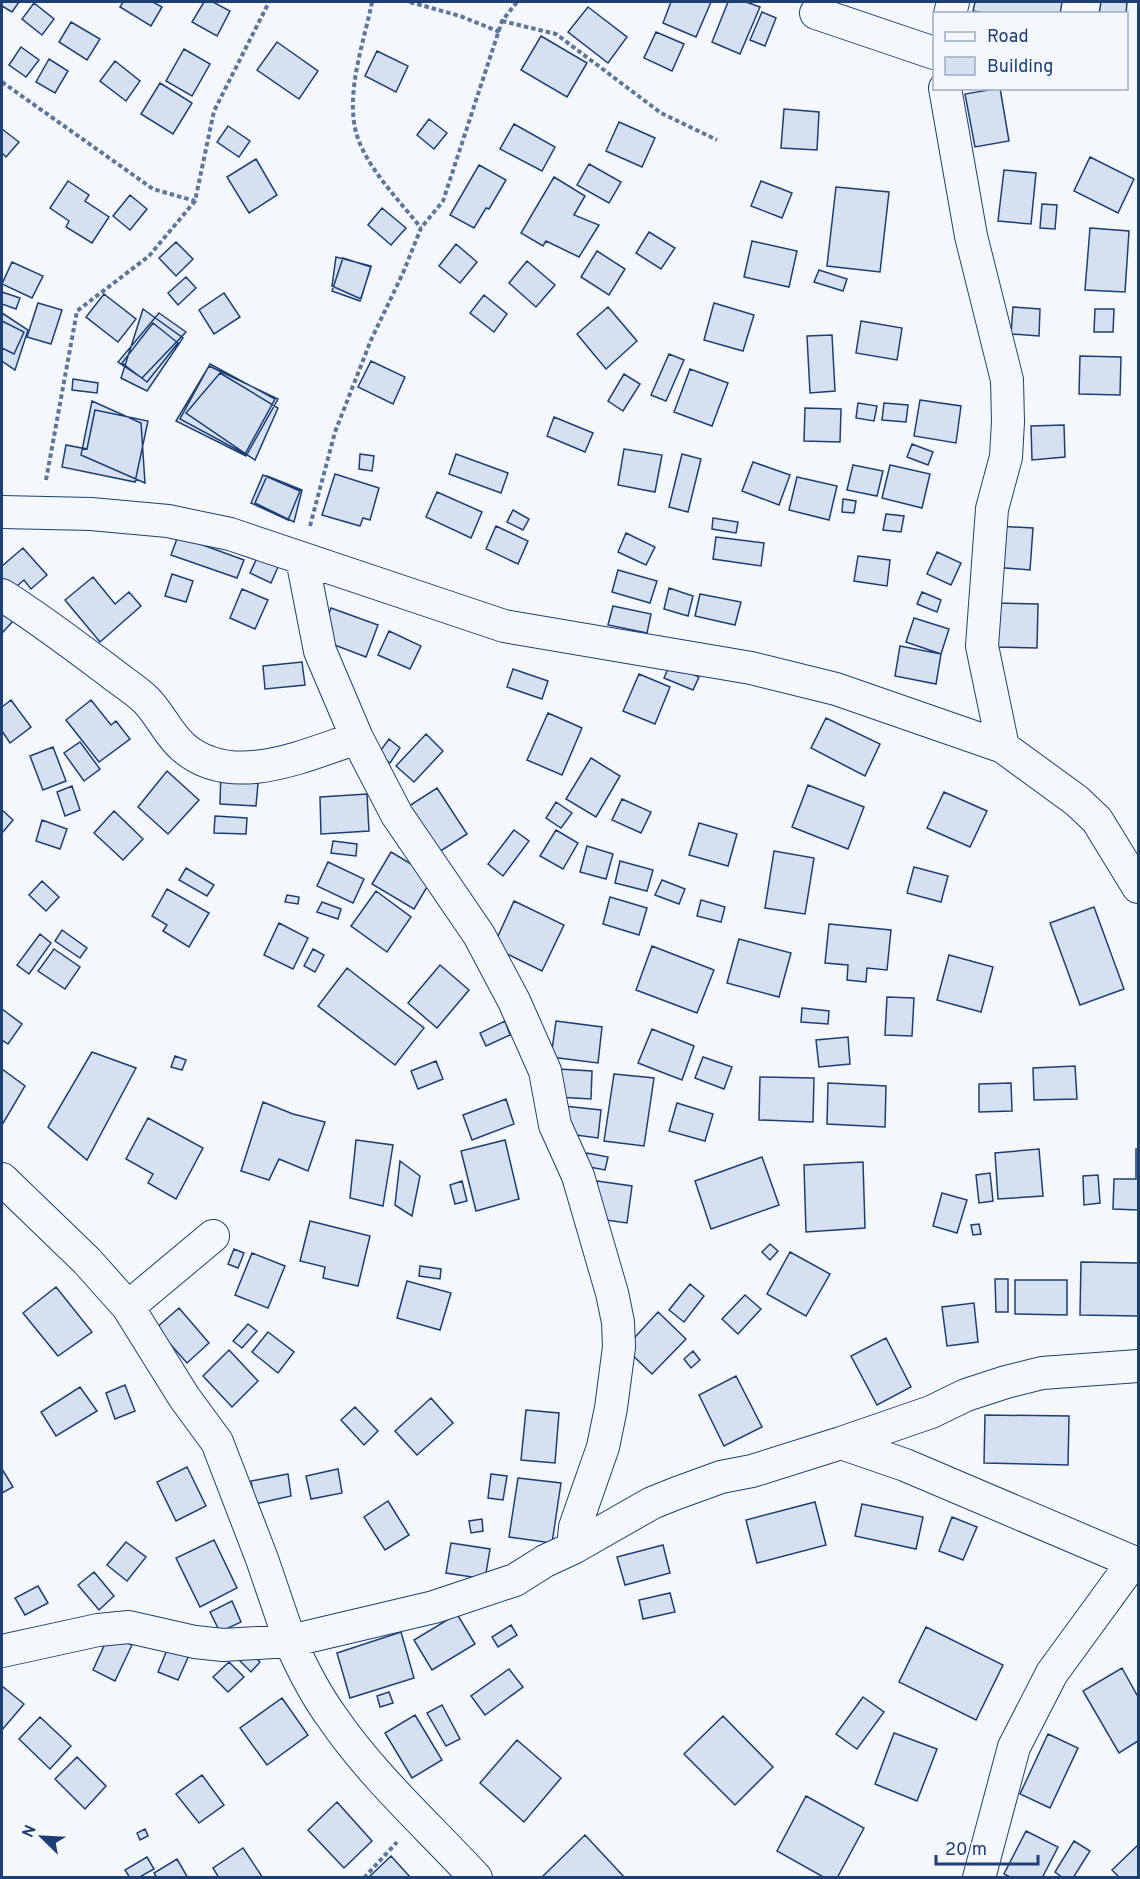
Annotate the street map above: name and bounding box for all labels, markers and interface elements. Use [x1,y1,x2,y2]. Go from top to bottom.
legend [933,12,1128,90]
text: Road [987,26,1029,49]
text: Building [987,56,1053,79]
north arrow [12,1807,72,1867]
text: N [19,1822,42,1841]
scale bar [936,1828,1038,1866]
text: 20 m [945,1839,987,1862]

